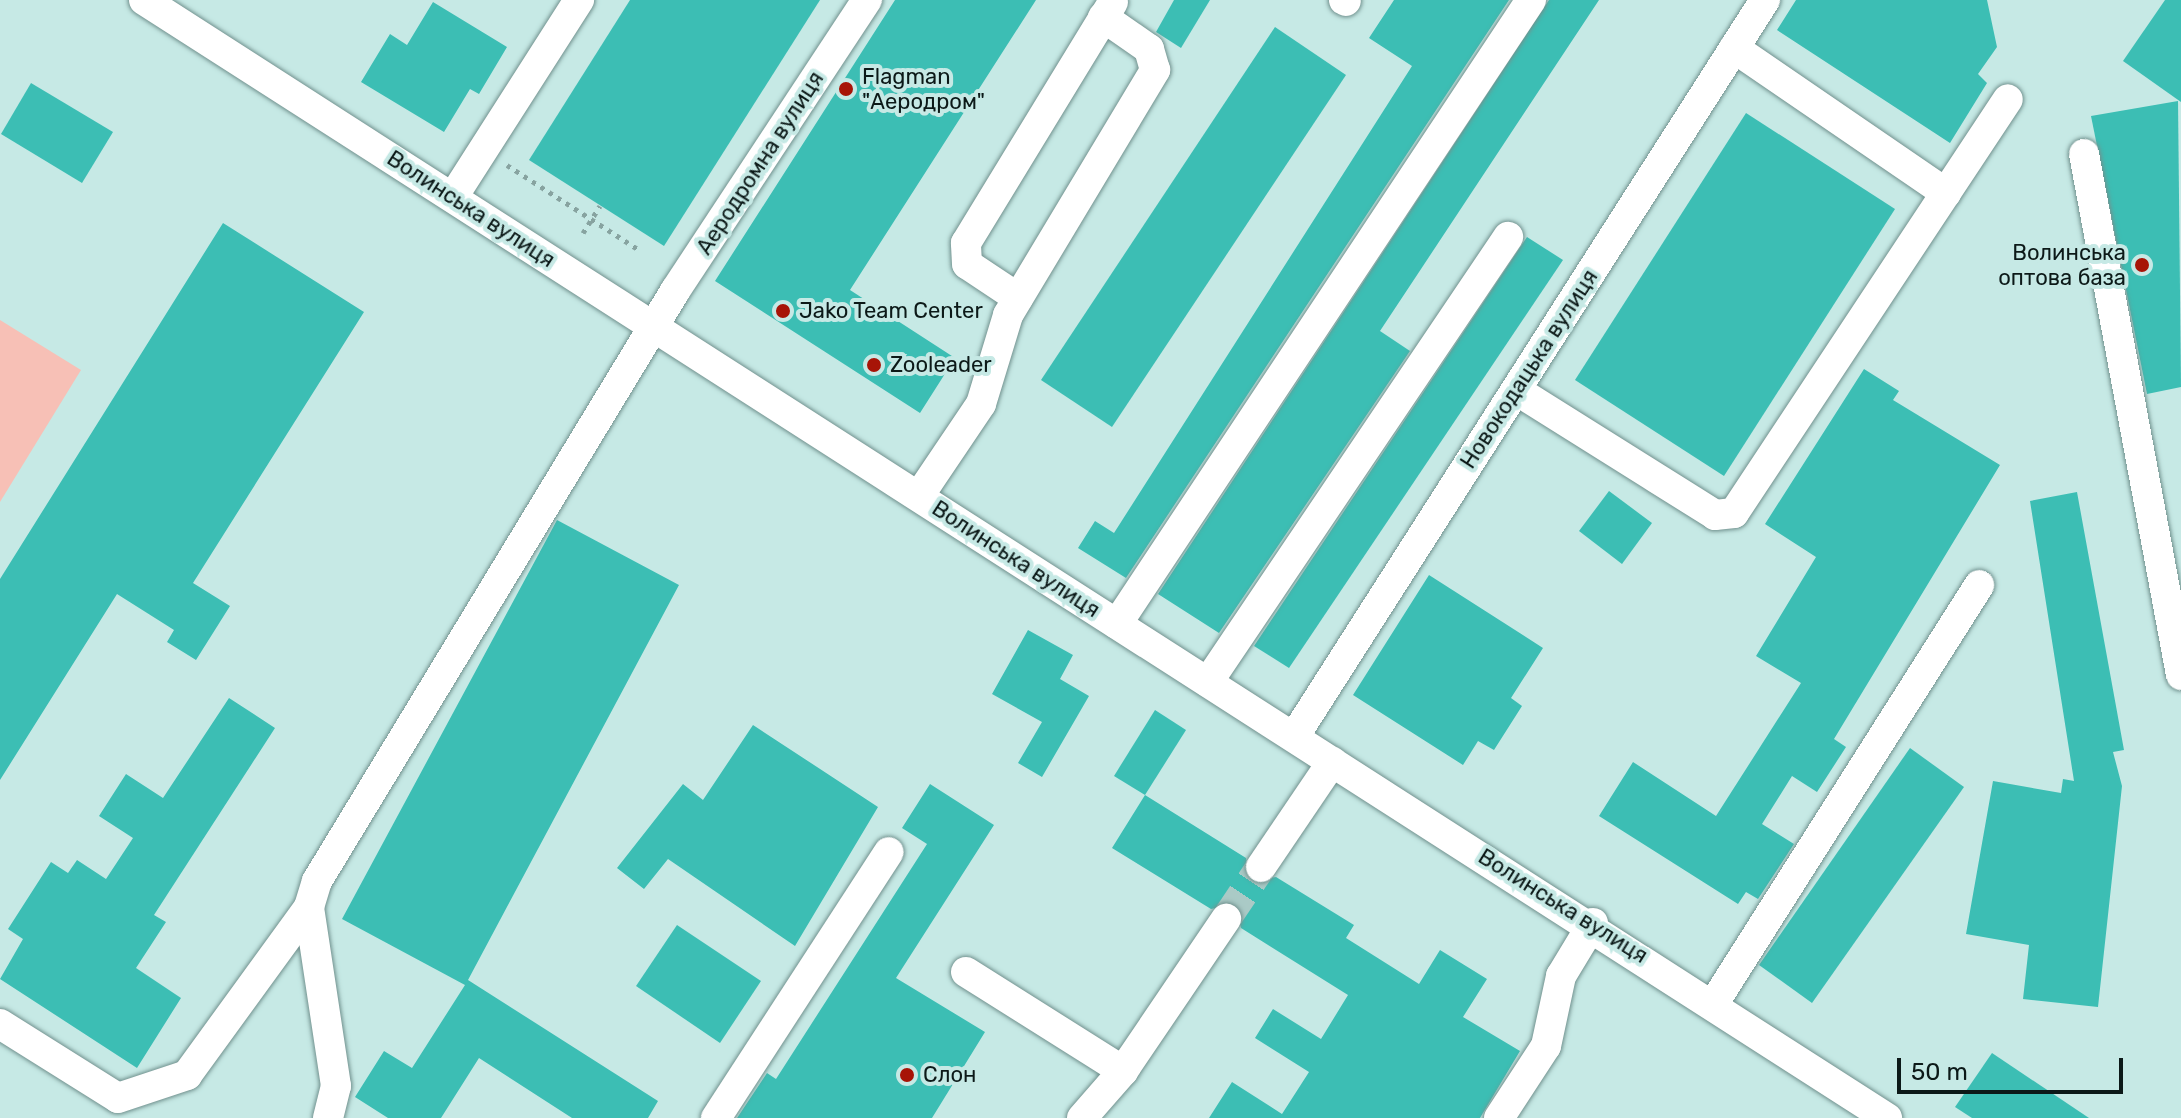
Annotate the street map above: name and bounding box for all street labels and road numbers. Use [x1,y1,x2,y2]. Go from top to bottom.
street label: Аеродромна вулиця [691,66,829,260]
street label: Волинська вулиця [382,145,560,273]
street label: Новокодацька вулиця [1455,265,1603,473]
street label: Волинська вулиця [927,495,1105,623]
street label: Волинська вулиця [1473,843,1653,969]

